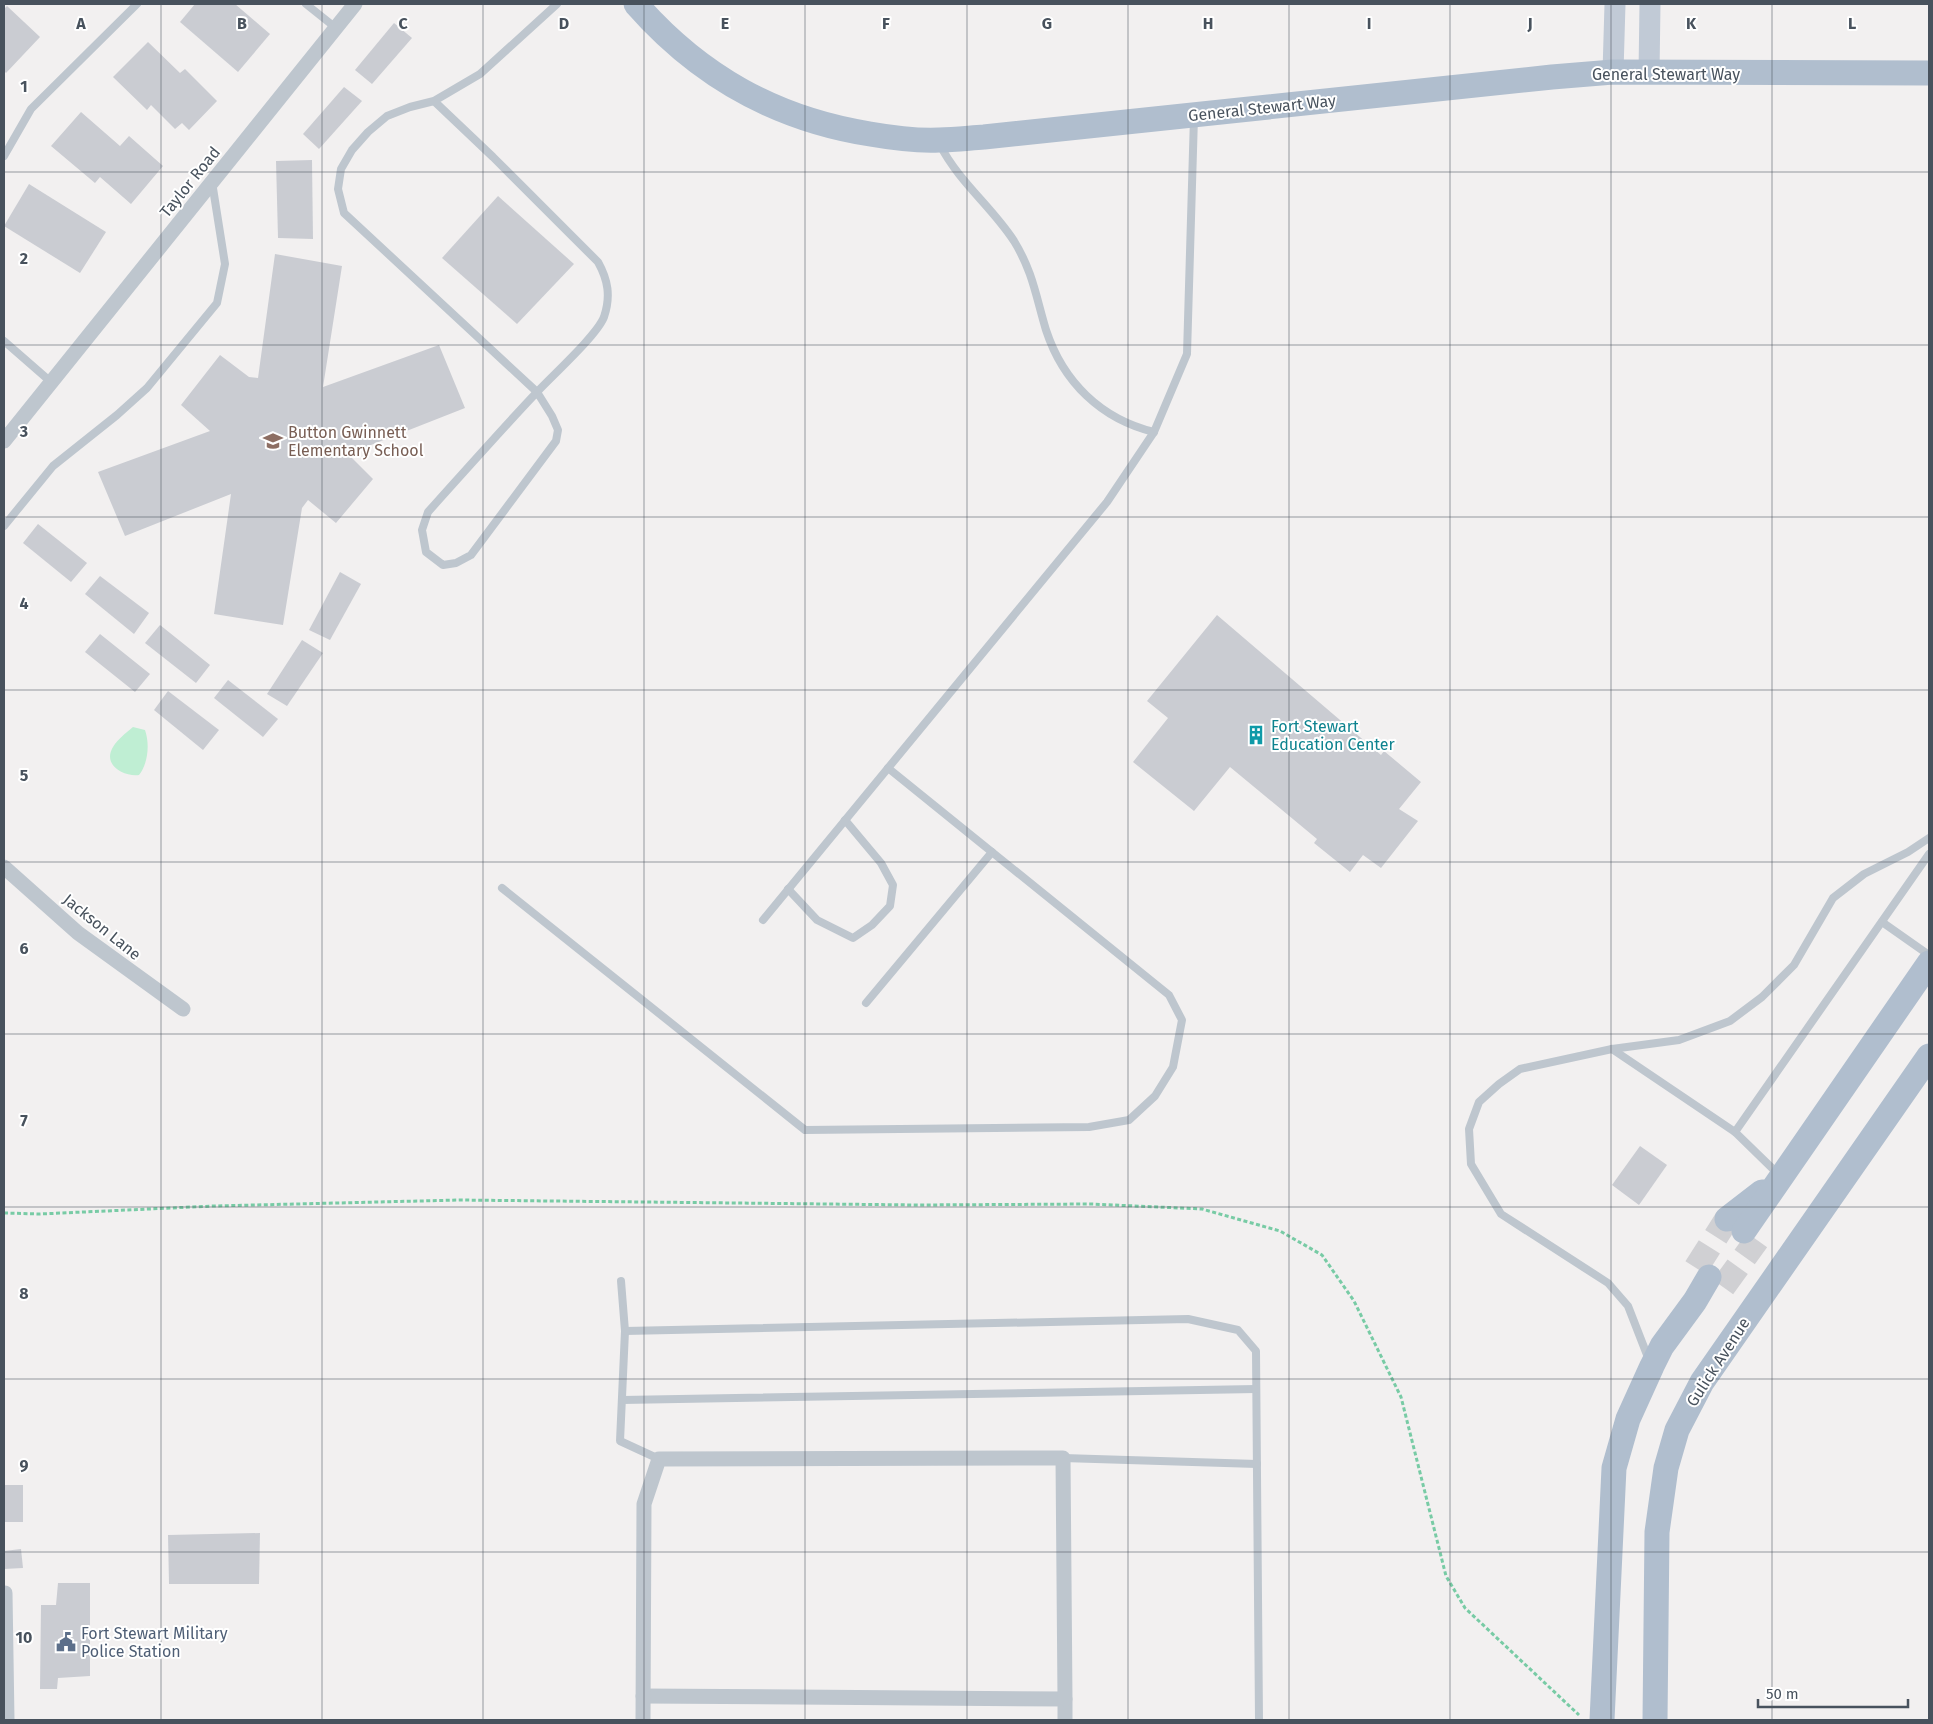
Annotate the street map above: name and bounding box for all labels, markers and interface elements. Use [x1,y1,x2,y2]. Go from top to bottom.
text: A [75,14,86,33]
text: B [237,14,247,33]
text: C [398,14,408,33]
text: D [559,14,569,33]
text: E [721,14,729,33]
text: F [882,14,890,33]
text: G [1042,14,1052,33]
text: H [1203,14,1213,33]
text: I [1367,14,1371,33]
text: J [1526,14,1533,33]
text: K [1686,14,1697,33]
text: L [1848,14,1856,33]
street label: General Stewart Way [1592,65,1740,84]
text: 1 [20,77,28,96]
street label: General Stewart Way [1187,91,1337,125]
street label: Taylor Road [156,143,224,221]
text: 2 [20,249,28,268]
text: 3 [19,422,28,441]
place label: Button Gwinnett Elementary School [288,423,424,460]
school or university icon: Button Gwinnett Elementary School [262,430,284,452]
text: 4 [19,594,29,613]
place label: Fort Stewart Education Center [1271,717,1396,754]
building icon: Fort Stewart Education Center [1245,724,1267,746]
text: 5 [20,766,29,785]
street label: Jackson Lane [59,890,145,964]
text: 6 [19,939,29,958]
text: 7 [20,1111,28,1130]
text: 8 [19,1284,29,1303]
street label: Gulick Avenue [1682,1314,1754,1410]
text: 9 [20,1456,29,1475]
place label: Fort Stewart Military Police Station [81,1624,228,1661]
text: 10 [16,1628,32,1647]
public building icon: Fort Stewart Military Police Station [55,1631,77,1653]
scale bar [1758,1676,1908,1708]
text: 50 m [1766,1685,1799,1703]

